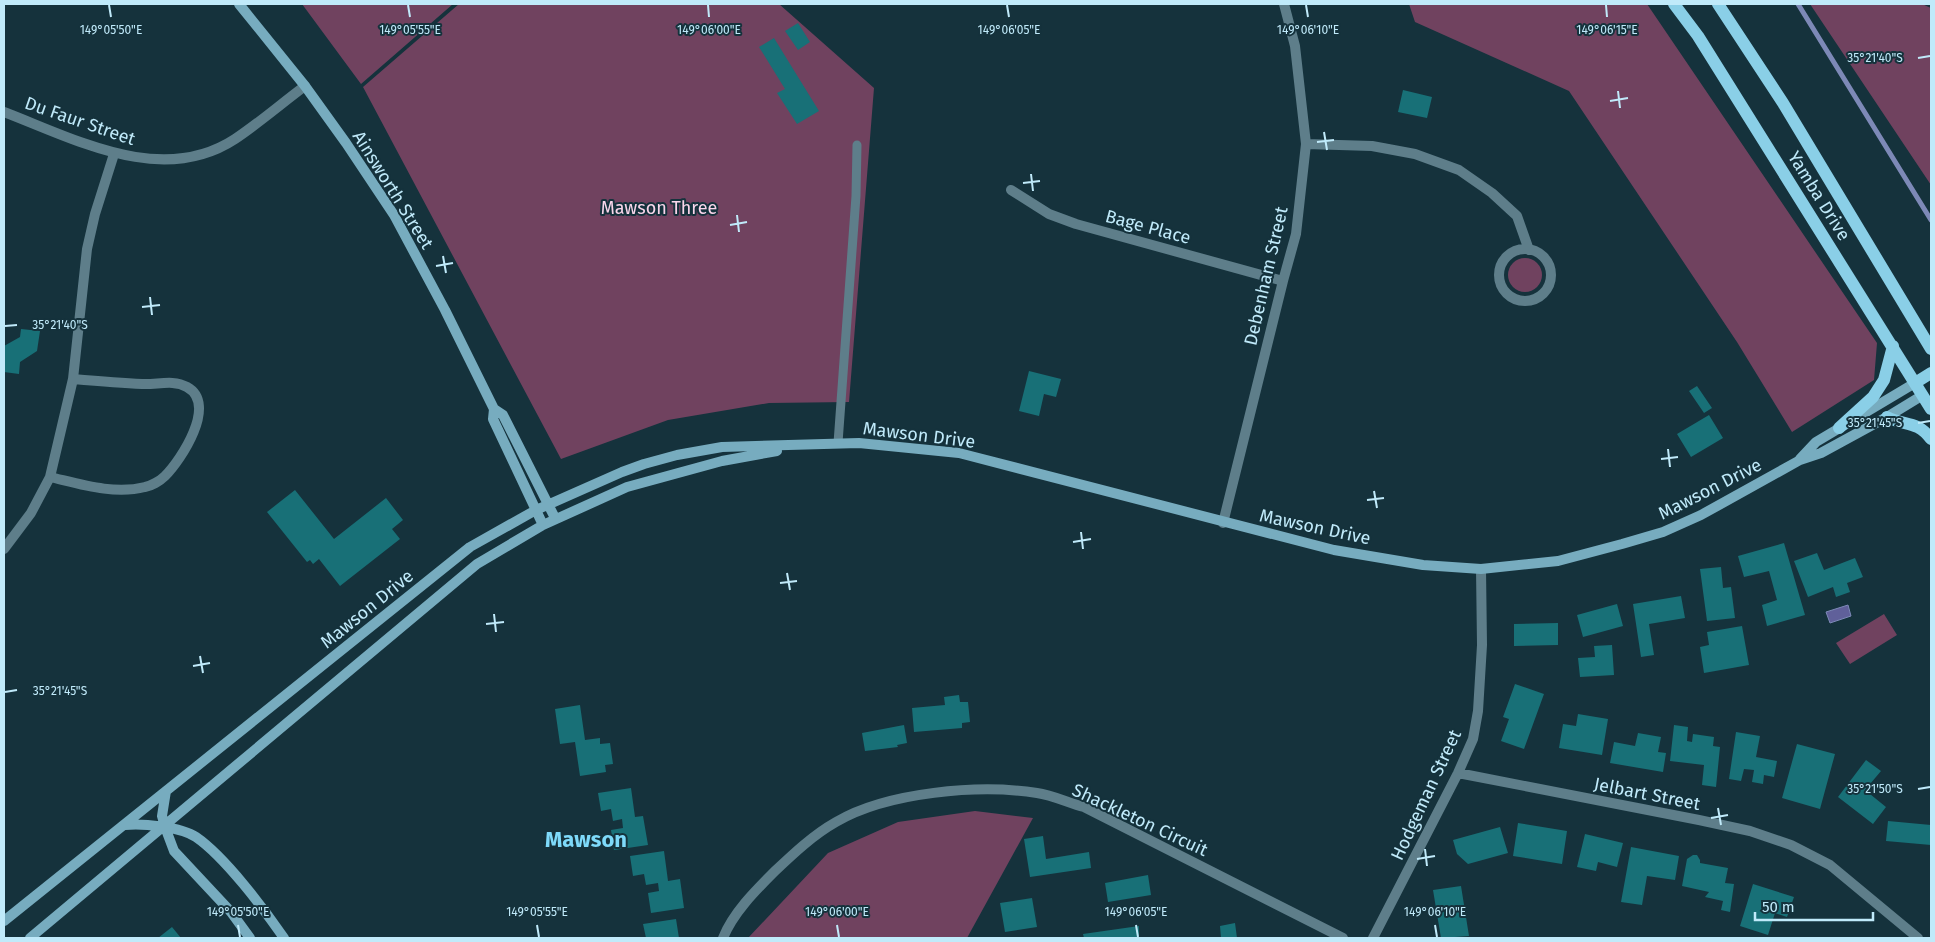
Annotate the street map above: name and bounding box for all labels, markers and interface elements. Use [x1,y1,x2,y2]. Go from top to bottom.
text: 149°05'50"E [80,23,142,37]
text: 149°05'55"E [379,23,441,37]
text: 149°06'00"E [677,23,741,37]
text: 149°06'05"E [978,23,1040,37]
text: 149°06'10"E [1277,23,1339,37]
text: 149°06'15"E [1576,23,1638,37]
text: 35°21'40"S [1847,51,1903,65]
street label: Du Faur Street [22,92,139,150]
street label: Ainsworth Street [348,127,438,254]
street label: Yamba Drive [1783,147,1855,245]
park label: Mawson Three [601,197,717,219]
street label: Debenham Street [1239,204,1293,348]
street label: Bage Place [1103,205,1193,249]
text: 35°21'40"S [32,318,88,332]
text: 35°21'45"S [1848,416,1903,430]
street label: Mawson Drive [862,417,976,453]
street label: Mawson Drive [1655,454,1765,524]
street label: Mawson Drive [1257,504,1373,550]
street label: Mawson Drive [316,565,418,653]
text: 35°21'45"S [33,684,88,698]
street label: Hodgeman Street [1386,726,1466,864]
street label: Jelbart Street [1592,773,1703,815]
street label: Shackleton Circuit [1069,779,1212,861]
text: 35°21'50"S [1847,782,1903,796]
district label: Mawson [545,826,627,853]
scale bar [1755,890,1872,922]
text: 50 m [1762,898,1795,916]
text: 149°05'50"E [207,905,269,919]
text: 149°05'55"E [506,905,568,919]
text: 149°06'00"E [805,905,869,919]
text: 149°06'05"E [1105,905,1167,919]
text: 149°06'10"E [1404,905,1466,919]

